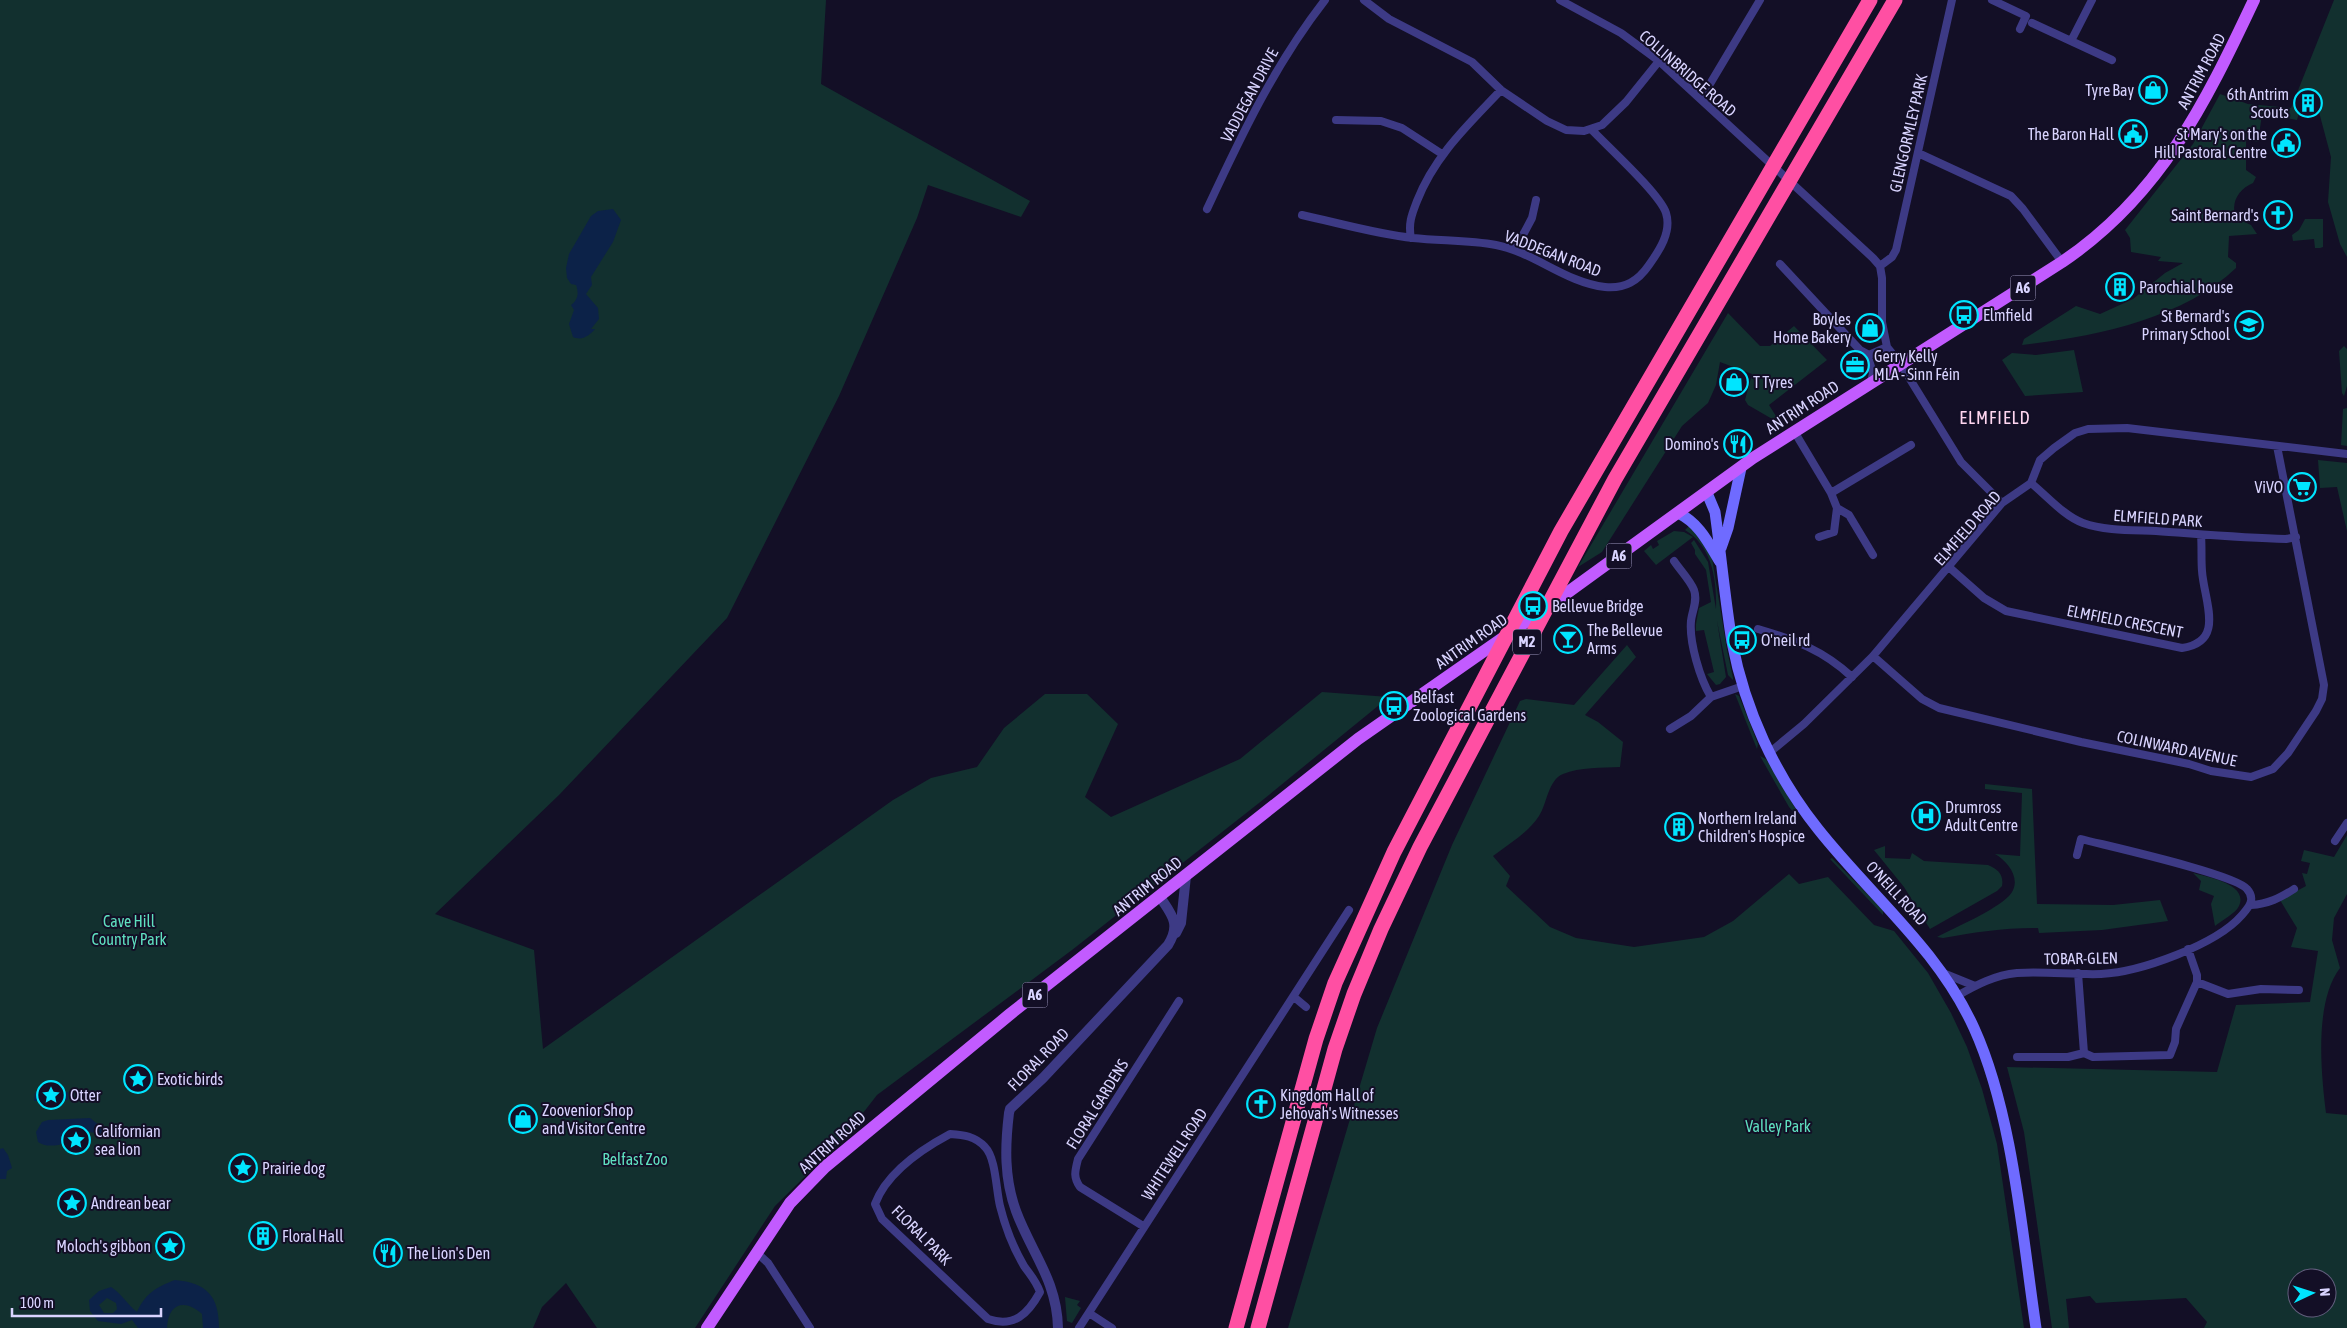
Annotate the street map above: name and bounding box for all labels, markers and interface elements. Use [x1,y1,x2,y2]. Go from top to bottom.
street label: COLLINBRIDGE ROAD [1636,26,1740,120]
street label: ANTRIM ROAD [2174,30,2229,112]
street label: VADDEGAN DRIVE [1217,45,1281,145]
street label: GLENGORMLEY PARK [1886,72,1930,194]
shop icon: Tyre Bay [2138,75,2168,105]
place label: Tyre Bay [2085,81,2134,100]
place label: 6th Antrim Scouts [2227,85,2289,121]
building icon: 6th Antrim Scouts [2293,88,2323,118]
public building icon: The Baron Hall [2118,119,2148,149]
place label: The Baron Hall [2028,125,2115,143]
place label: St Mary's on the Hill Pastoral Centre [2154,125,2267,161]
public building icon: St Mary's on the Hill Pastoral Centre [2271,128,2301,158]
church icon: Saint Bernard's [2263,200,2293,230]
place label: Saint Bernard's [2171,206,2259,224]
street label: VADDEGAN ROAD [1502,226,1604,280]
building icon: Parochial house [2105,272,2135,302]
road number: A6 [2010,276,2036,300]
place label: Parochial house [2139,278,2233,296]
bus stop icon: Elmfield [1949,300,1979,330]
place label: Elmfield [1983,306,2033,324]
place label: St Bernard's Primary School [2142,307,2231,344]
place label: Boyles Home Bakery [1773,310,1851,347]
school or university icon: St Bernard's Primary School [2234,310,2264,340]
shop icon: Boyles Home Bakery [1855,313,1885,343]
place label: Gerry Kelly MLA - Sinn Féin [1874,347,1960,383]
office icon: Gerry Kelly MLA - Sinn Féin [1840,350,1870,380]
shop icon: T Tyres [1719,367,1749,397]
place label: T Tyres [1753,373,1793,392]
street label: ANTRIM ROAD [1762,377,1842,437]
district label: ELMFIELD [1959,407,2031,428]
restaurant icon: Domino's [1723,429,1753,459]
place label: Domino's [1664,435,1719,453]
supermarket icon: ViVO [2287,472,2317,502]
place label: ViVO [2254,478,2283,496]
street label: ELMFIELD ROAD [1930,487,2004,569]
street label: ELMFIELD PARK [2113,506,2203,530]
road number: A6 [1606,544,1632,568]
bus stop icon: Bellevue Bridge [1518,591,1548,621]
place label: Bellevue Bridge [1552,597,1643,616]
street label: ELMFIELD CRESCENT [2066,601,2184,641]
street label: ANTRIM ROAD [1432,610,1510,672]
place label: The Bellevue Arms [1587,621,1663,657]
bar icon: The Bellevue Arms [1553,624,1583,654]
bus stop icon: O'neil rd [1727,625,1757,655]
road number: M2 [1513,630,1541,654]
place label: O'neil rd [1761,631,1810,649]
place label: Belfast Zoological Gardens [1413,688,1526,725]
bus stop icon: Belfast Zoological Gardens [1379,691,1409,721]
street label: COLINWARD AVENUE [2115,727,2239,770]
place label: Drumross Adult Centre [1945,798,2018,834]
hospital icon: Drumross Adult Centre [1911,801,1941,831]
place label: Northern Ireland Children's Hospice [1698,809,1805,846]
building icon: Northern Ireland Children's Hospice [1664,812,1694,842]
street label: ANTRIM ROAD [1109,853,1185,919]
street label: O'NEILL ROAD [1863,857,1931,929]
park label: Cave Hill Country Park [91,912,167,949]
street label: TOBAR-GLEN [2044,948,2118,968]
road number: A6 [1022,982,1048,1008]
street label: FLORAL ROAD [1004,1024,1072,1094]
street label: FLORAL GARDENS [1062,1056,1132,1152]
place icon: Exotic birds [123,1064,153,1094]
place label: Exotic birds [157,1070,224,1088]
place icon: Otter [36,1080,66,1110]
place label: Otter [70,1086,101,1104]
place label: Kingdom Hall of Jehovah's Witnesses [1280,1086,1399,1122]
church icon: Kingdom Hall of Jehovah's Witnesses [1246,1089,1276,1119]
place label: Zoovenior Shop and Visitor Centre [542,1101,646,1137]
shop icon: Zoovenior Shop and Visitor Centre [508,1104,538,1134]
street label: WHITEWELL ROAD [1138,1105,1210,1203]
street label: ANTRIM ROAD [795,1107,869,1177]
park label: Valley Park [1745,1117,1811,1136]
place label: Californian sea lion [95,1122,161,1158]
place icon: Californian sea lion [61,1125,91,1155]
park label: Belfast Zoo [602,1150,668,1168]
place icon: Prairie dog [228,1153,258,1183]
place label: Prairie dog [262,1159,325,1178]
place icon: Andrean bear [57,1188,87,1218]
place label: Andrean bear [91,1194,171,1212]
street label: FLORAL PARK [888,1201,956,1269]
building icon: Floral Hall [248,1221,278,1251]
place label: Floral Hall [282,1227,344,1245]
place icon: Moloch's gibbon [155,1231,185,1261]
place label: Moloch's gibbon [56,1237,151,1256]
restaurant icon: The Lion's Den [373,1238,403,1268]
place label: The Lion's Den [407,1244,490,1262]
north arrow [2287,1268,2337,1318]
scale bar [12,1286,161,1318]
text: N [2317,1287,2333,1297]
text: 100 m [20,1294,54,1311]

